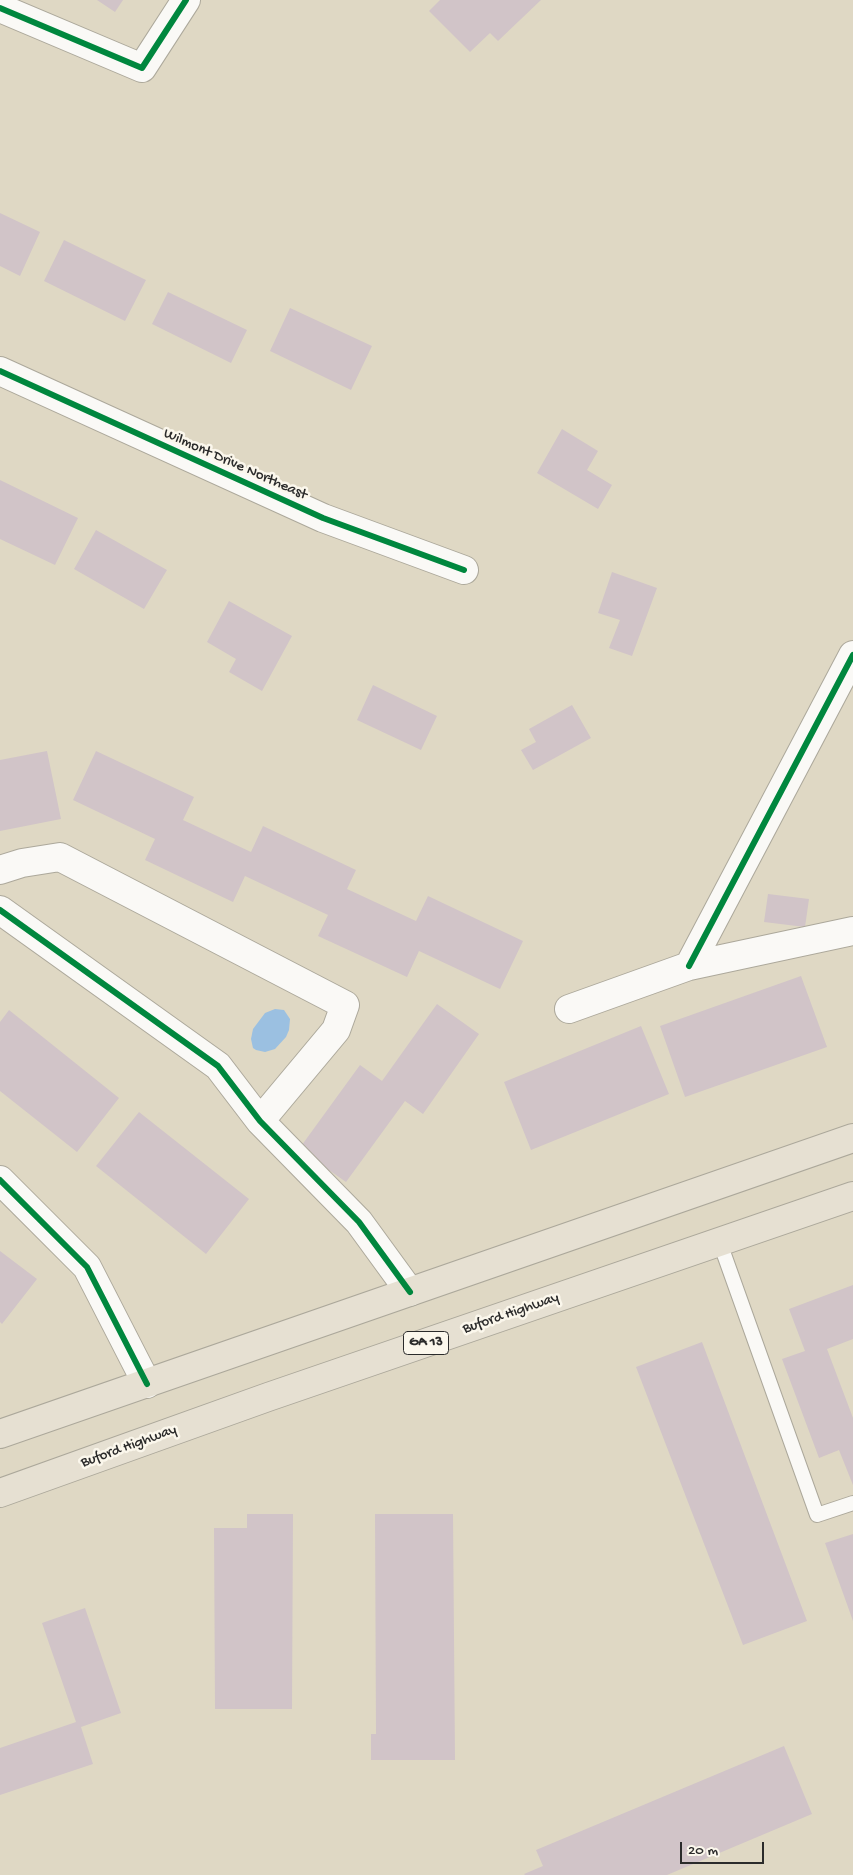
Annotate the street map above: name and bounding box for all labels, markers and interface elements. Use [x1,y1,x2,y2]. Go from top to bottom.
street label: Wilmont Drive Northeast [160,425,310,505]
street label: Buford Highway [461,1289,561,1339]
road number: GA 13 [404,1332,448,1355]
street label: Buford Highway [79,1421,179,1473]
scale bar [683,1832,767,1864]
text: 20 m [688,1842,718,1860]

